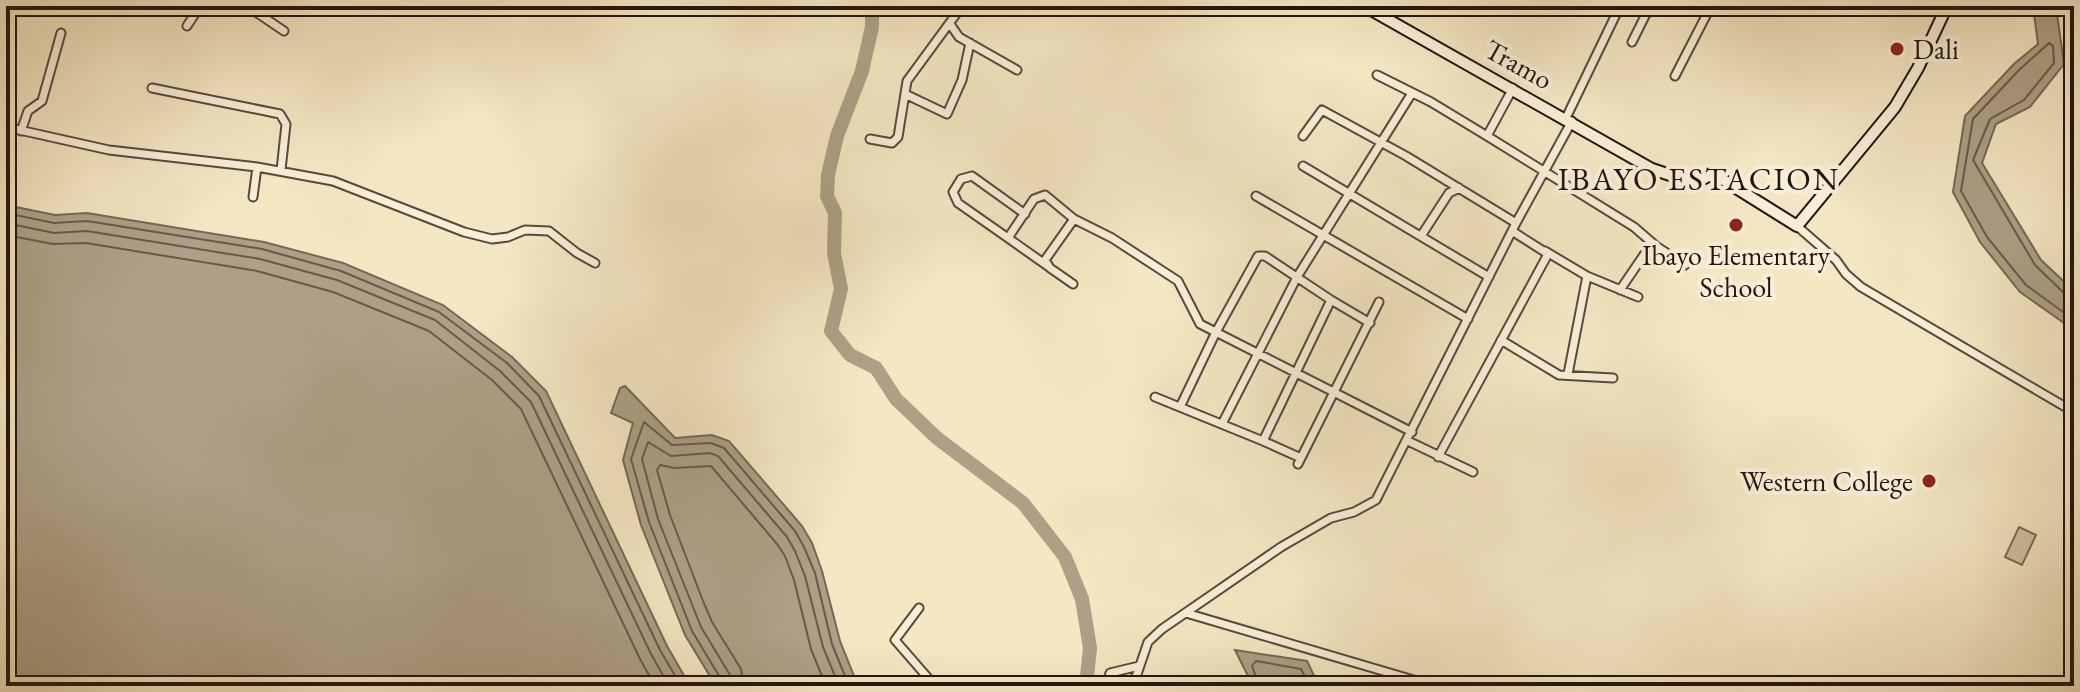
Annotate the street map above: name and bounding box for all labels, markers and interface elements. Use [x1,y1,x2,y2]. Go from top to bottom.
street label: Tramo [1479,31,1559,97]
place label: Dali [1913,31,1959,67]
marker: Dali [1888,40,1906,58]
district label: IBAYO ESTACION [1558,158,1840,200]
marker: Ibayo Elementary School [1727,216,1745,234]
place label: Ibayo Elementary School [1642,237,1831,305]
place label: Western College [1740,463,1913,499]
marker: Western College [1920,472,1938,490]

